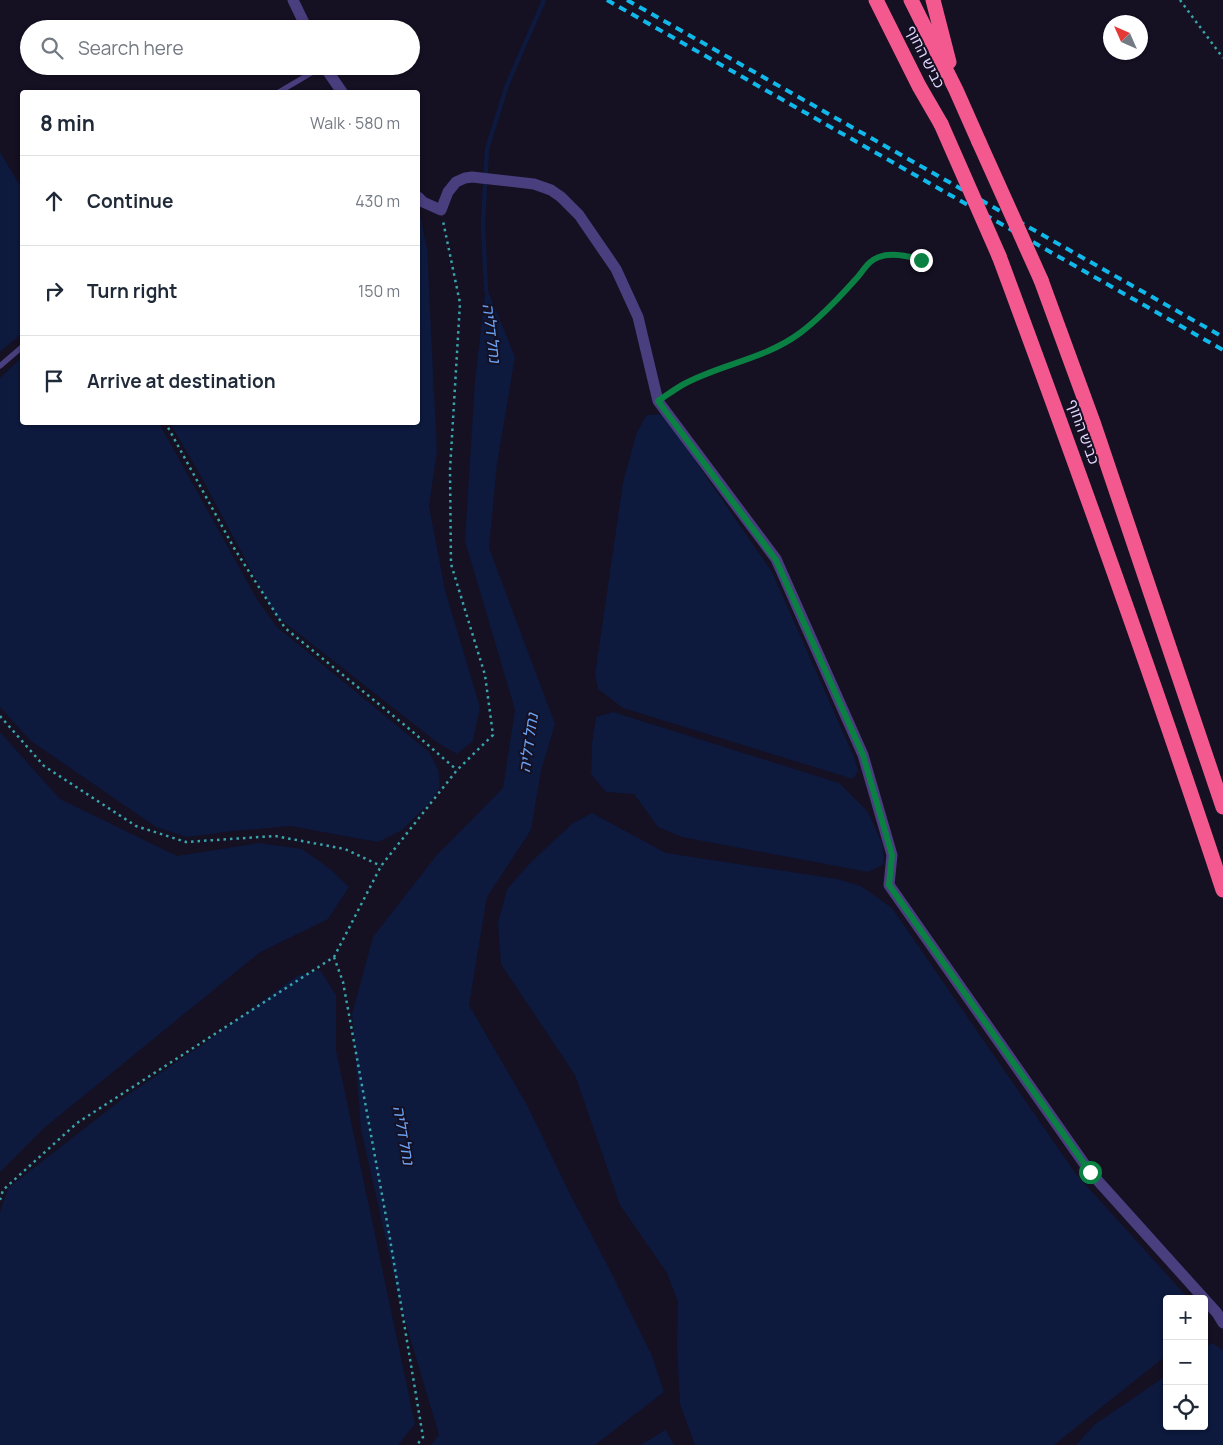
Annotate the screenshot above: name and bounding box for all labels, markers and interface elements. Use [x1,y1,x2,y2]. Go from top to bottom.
north arrow [1103,15,1148,60]
search box [20,20,420,75]
street label: כביש החוף [901,22,950,92]
icon: search [38,34,66,62]
text: Search here [78,35,184,61]
text: 8 min [40,109,95,137]
text: Walk · 580 m [310,112,400,134]
icon: ahead [40,187,68,215]
text: Continue [87,188,173,214]
text: 430 m [355,190,400,212]
route end [910,249,933,272]
icon: right [40,277,68,305]
text: Turn right [87,278,177,304]
text: 150 m [358,280,400,302]
water label: נחל דליה [477,302,507,365]
icon: arrive [40,367,68,395]
text: Arrive at destination [87,368,276,394]
street label: כביש החוף [1062,396,1105,468]
water label: נחל דליה [513,711,543,774]
water label: נחל דליה [388,1104,420,1167]
route start [1079,1161,1102,1184]
map controls [1163,1295,1208,1430]
button: + [1163,1295,1208,1340]
button: − [1163,1340,1208,1385]
button: locate [1163,1385,1208,1430]

